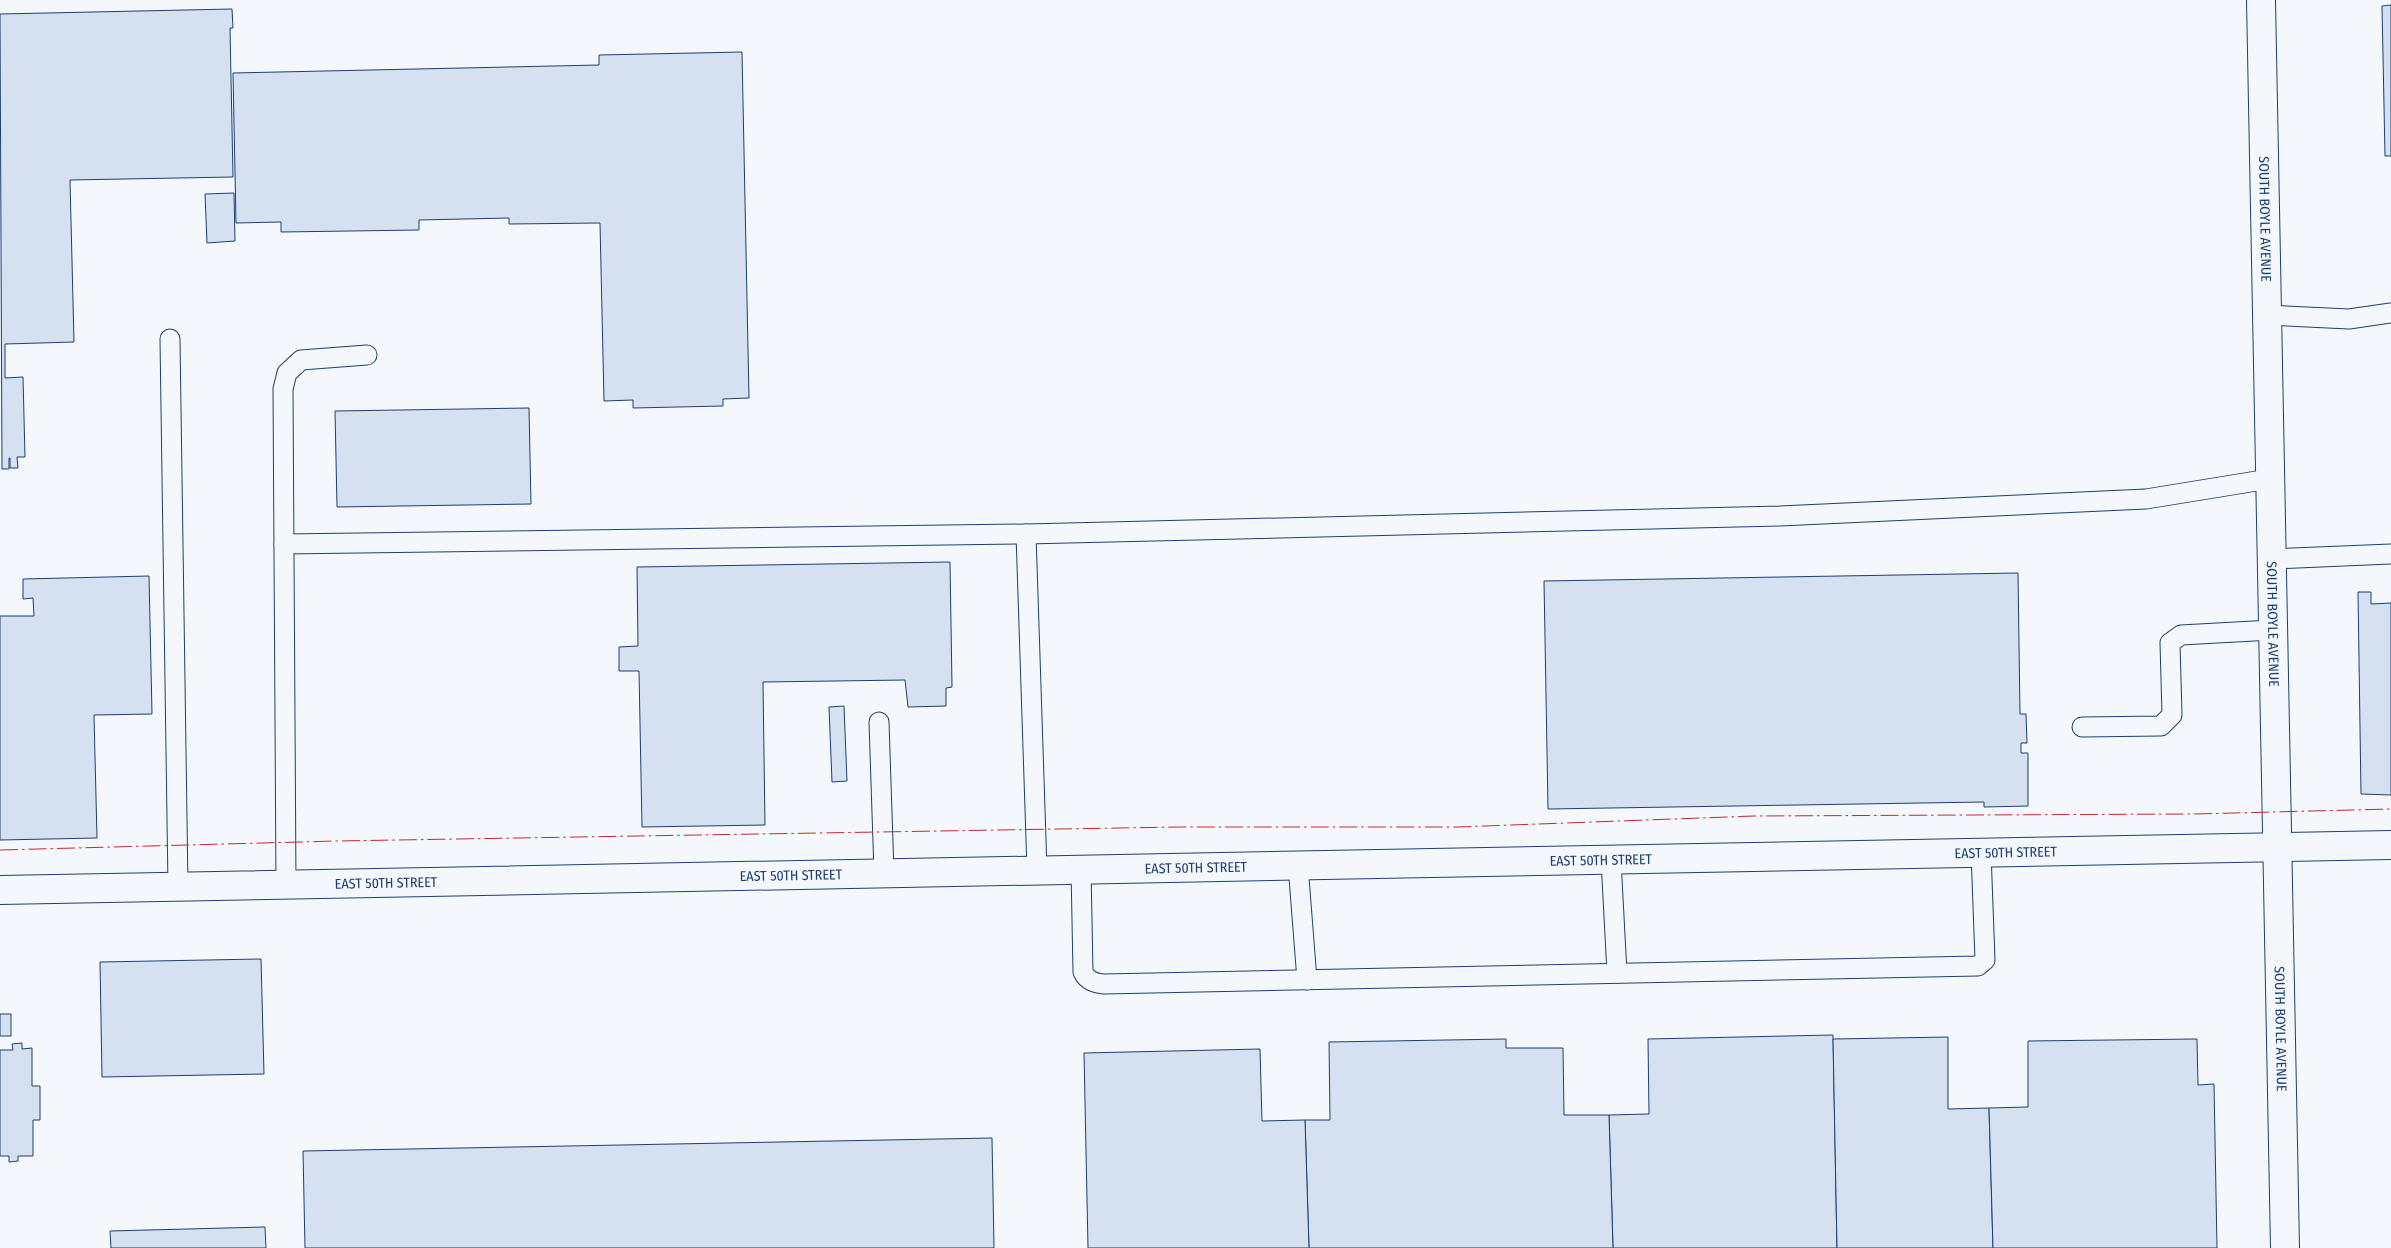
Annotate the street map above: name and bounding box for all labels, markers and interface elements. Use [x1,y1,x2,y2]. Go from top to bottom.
street label: SOUTH BOYLE AVENUE [2255,156,2274,282]
street label: SOUTH BOYLE AVENUE [2263,561,2282,687]
street label: EAST 50TH STREET [1954,843,2058,862]
street label: EAST 50TH STREET [1549,851,1653,870]
street label: EAST 50TH STREET [1144,859,1248,877]
street label: EAST 50TH STREET [740,866,843,885]
street label: EAST 50TH STREET [335,874,438,893]
street label: SOUTH BOYLE AVENUE [2271,966,2290,1092]

